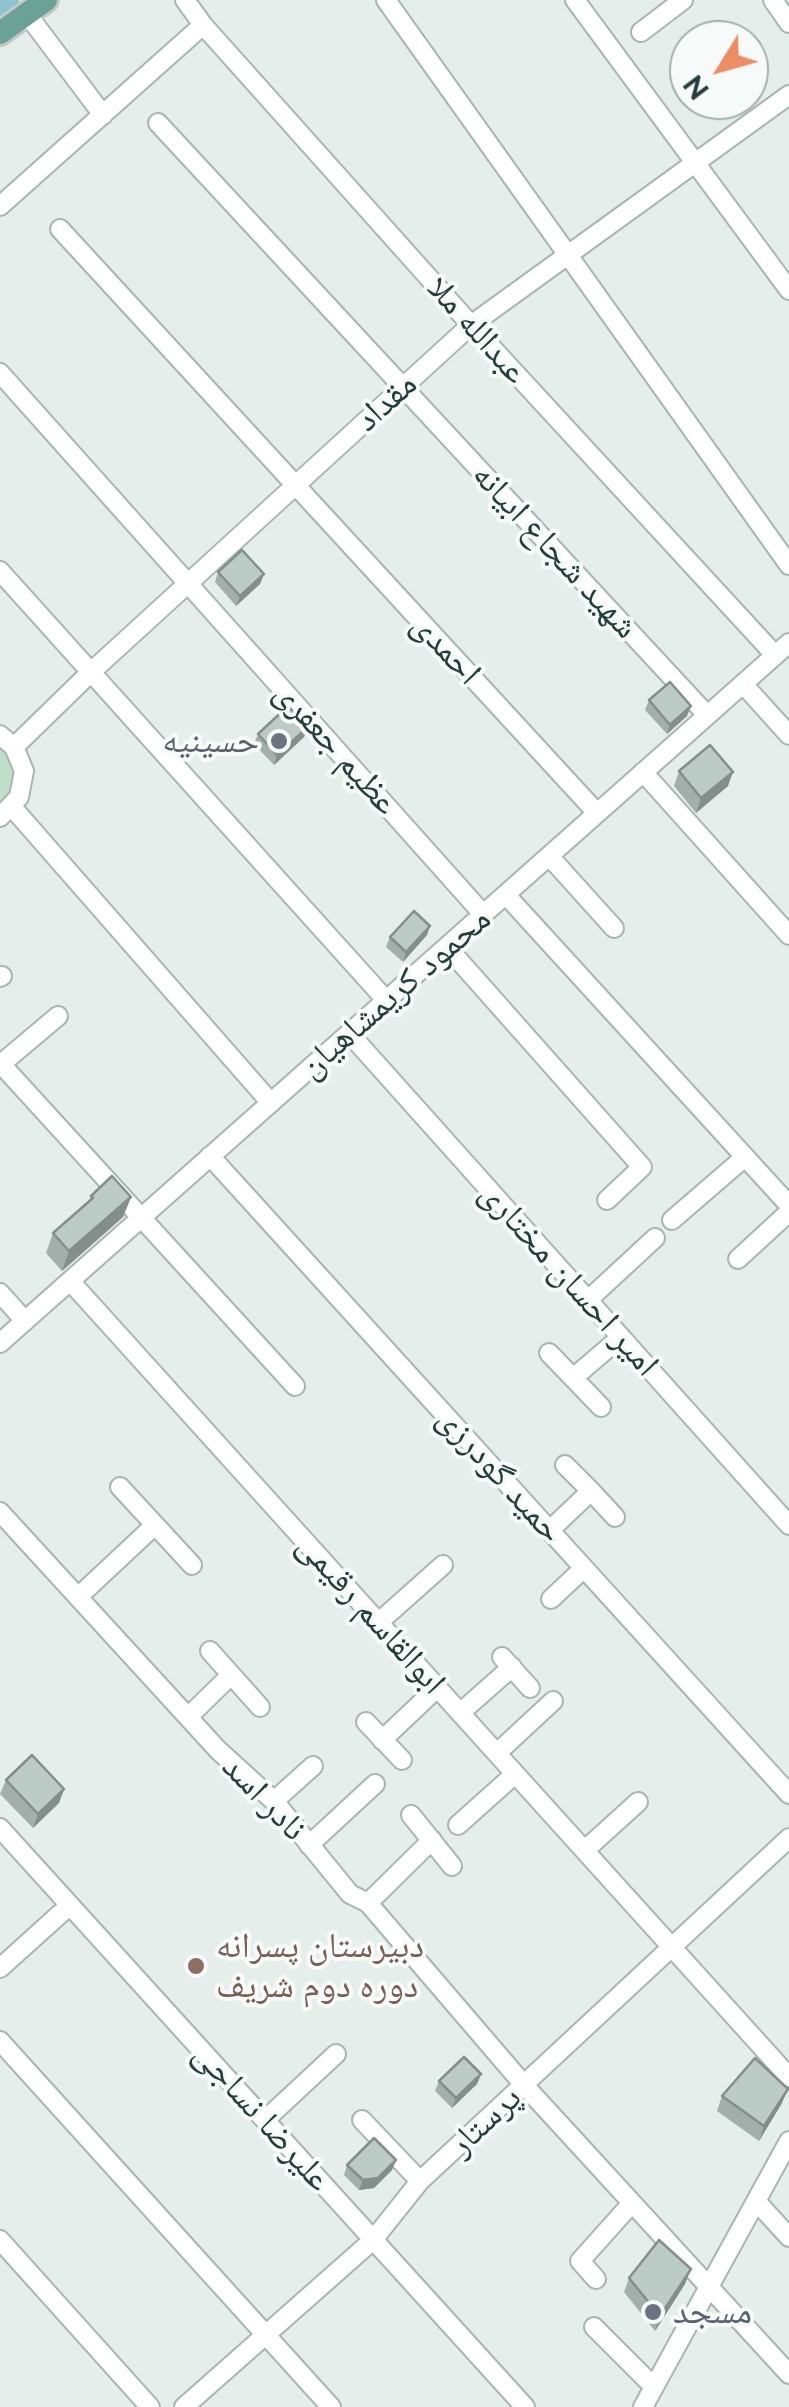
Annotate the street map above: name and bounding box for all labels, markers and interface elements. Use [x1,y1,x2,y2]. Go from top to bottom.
north arrow [669,20,769,120]
text: N [677,69,716,106]
street label: عبدالله ملا [418,267,536,393]
street label: مقداد [346,363,426,441]
street label: شهید شجاع ابیانه [463,455,647,647]
street label: احمدی [402,604,490,694]
street label: عظیم جعفری [265,672,407,824]
place label: حسینیه [162,720,259,762]
marker: حسینیه [268,730,290,752]
street label: محمود کریمشاهیان [290,898,500,1088]
street label: امیر احسان مختاری [470,1173,668,1385]
street label: حمید گودرزی [428,1398,572,1552]
street label: ابوالقاسم رقیمی [288,1525,454,1703]
street label: نادر اسد [213,1746,315,1850]
place label: دبیرستان پسرانه دوره دوم شریف [216,1925,424,2007]
marker: دبیرستان پسرانه دوره دوم شریف [185,1955,207,1977]
street label: علیرضا نساجی [184,2034,340,2200]
street label: پرستار [440,2077,530,2165]
place label: مسجد [673,2291,752,2333]
marker: مسجد [642,2301,664,2323]

